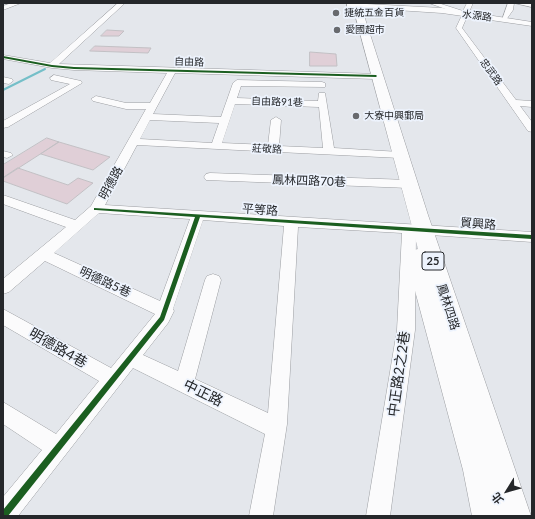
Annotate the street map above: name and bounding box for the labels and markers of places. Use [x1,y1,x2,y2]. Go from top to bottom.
place label: 捷統五金百貨 [344,7,404,19]
marker: 捷統五金百貨 [331,8,341,18]
place label: 愛國超市 [345,24,385,36]
marker: 愛國超市 [332,25,342,35]
place label: 大寮中興郵局 [364,110,424,122]
marker: 大寮中興郵局 [351,111,361,121]

